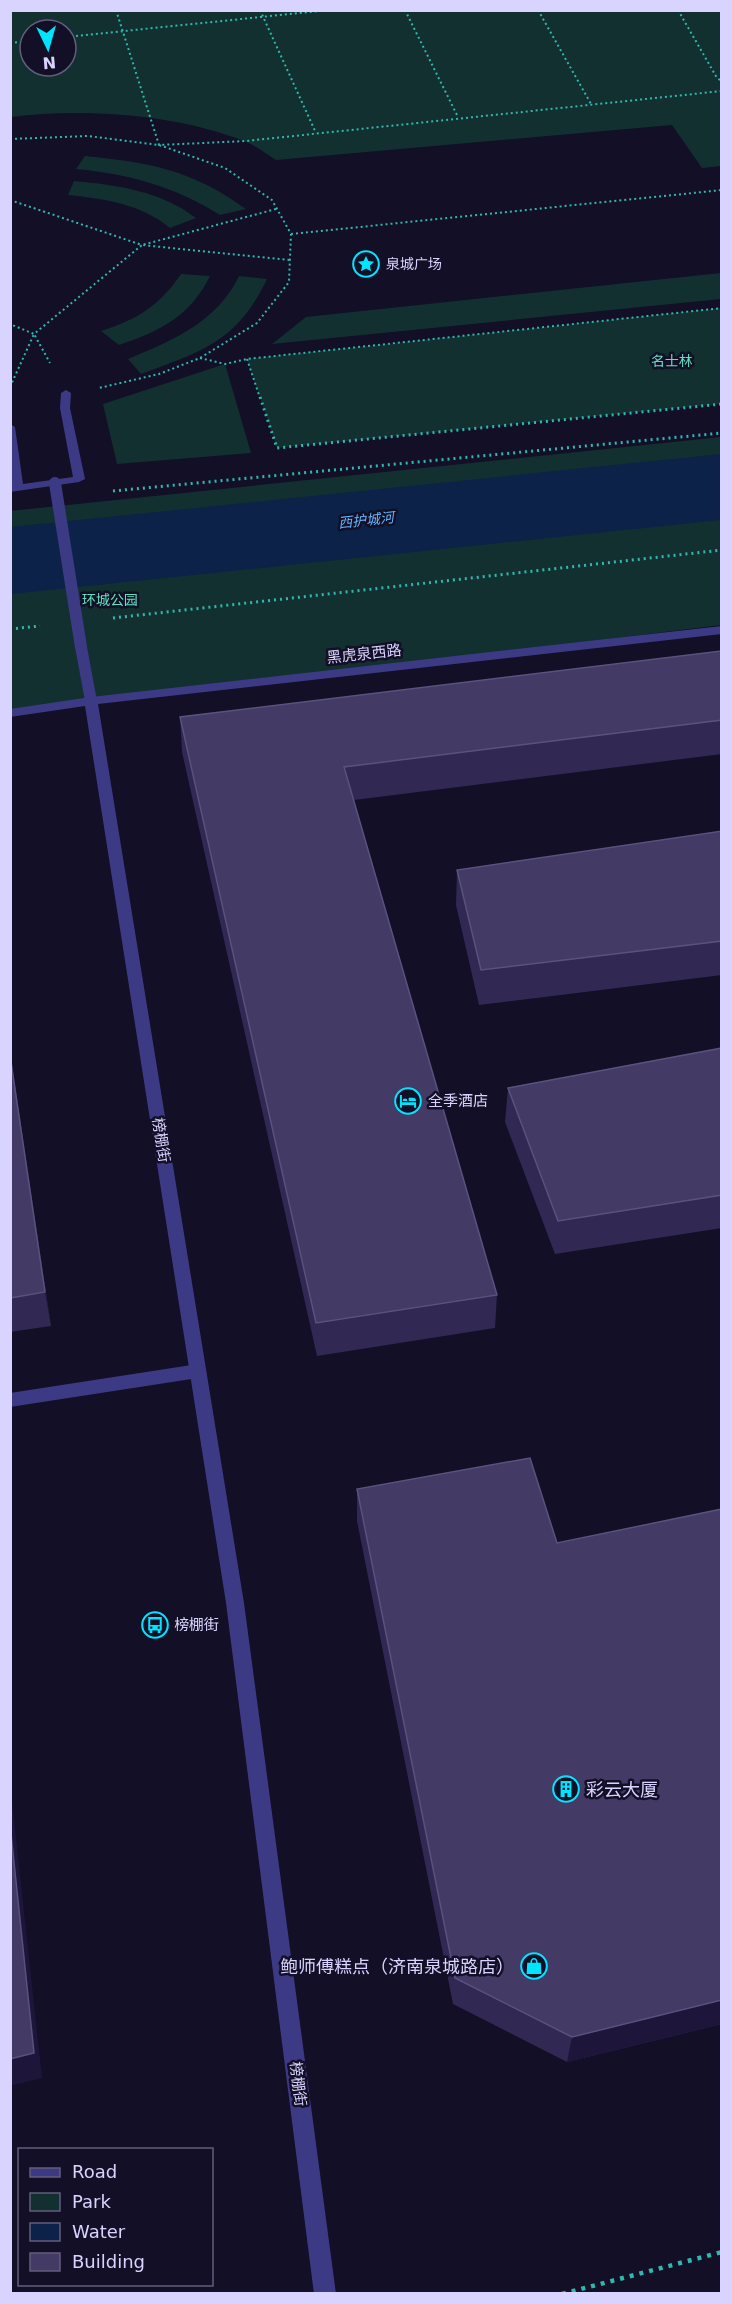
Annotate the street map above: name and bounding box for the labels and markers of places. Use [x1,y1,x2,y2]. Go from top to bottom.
place icon: 泉城广场 [351,249,381,279]
place label: 泉城广场 [386,256,442,272]
hotel icon: 全季酒店 [393,1086,423,1116]
place label: 全季酒店 [428,1092,488,1110]
bus stop icon: 榜棚街 [140,1610,170,1640]
place label: 榜棚街 [174,1616,219,1634]
building icon: 彩云大厦 [551,1774,581,1804]
place label: 彩云大厦 [586,1779,658,1800]
shop icon: 鲍师傅糕点（济南泉城路店） [519,1951,549,1981]
place label: 鲍师傅糕点（济南泉城路店） [280,1956,514,1977]

